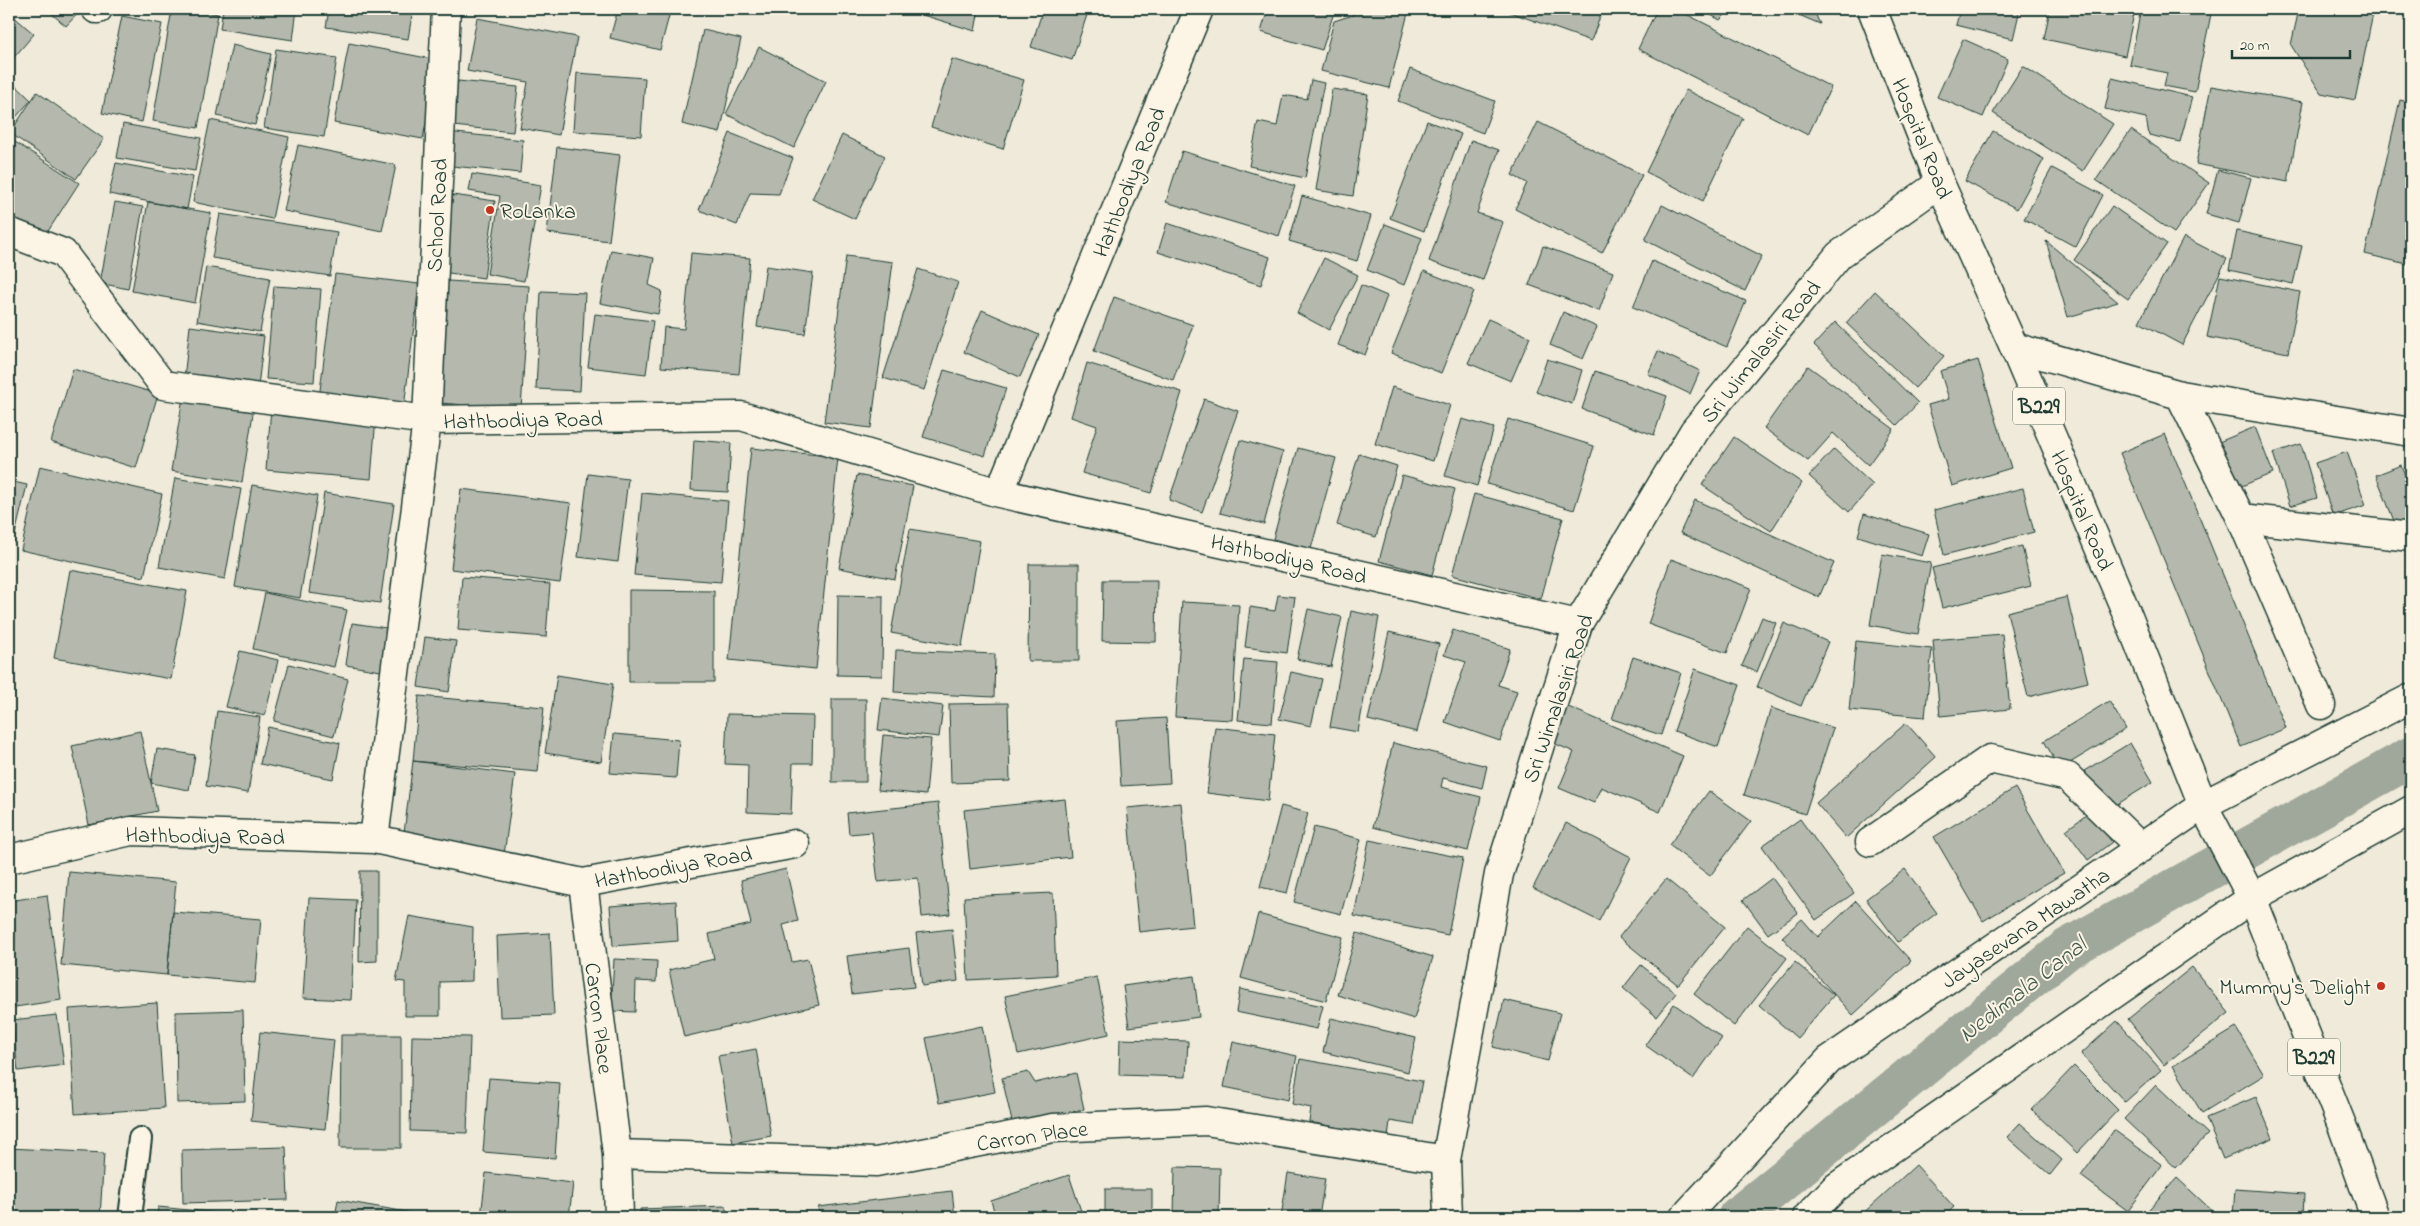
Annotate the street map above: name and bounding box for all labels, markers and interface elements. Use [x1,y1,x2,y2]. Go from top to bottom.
scale bar [2232,28,2350,60]
text: 20 m [2240,35,2270,57]
street label: Hospital Road [1881,74,1959,204]
street label: Hathbodiya Road [1086,103,1176,263]
street label: School Road [420,158,458,273]
place label: RoLanka [500,197,576,229]
marker: RoLanka [484,204,496,216]
street label: Sri Wimalasiri Road [1694,274,1830,431]
road number: B229 [2013,388,2065,424]
street label: Hathbodiya Road [443,405,603,440]
street label: Hospital Road [2041,446,2120,576]
street label: Hathbodiya Road [1207,527,1370,595]
street label: Sri Wimalasiri Road [1516,610,1604,788]
street label: Hathbodiya Road [125,821,285,856]
street label: Hathbodiya Road [592,839,755,900]
street label: Jayasevana Mawatha [1936,861,2118,999]
water label: Nedimala Canal [1952,928,2097,1052]
street label: Carron Place [574,961,620,1076]
place label: Mummy's Delight [2219,973,2372,1006]
marker: Mummy's Delight [2375,980,2387,992]
road number: B229 [2288,1038,2340,1076]
street label: Carron Place [975,1114,1090,1162]

